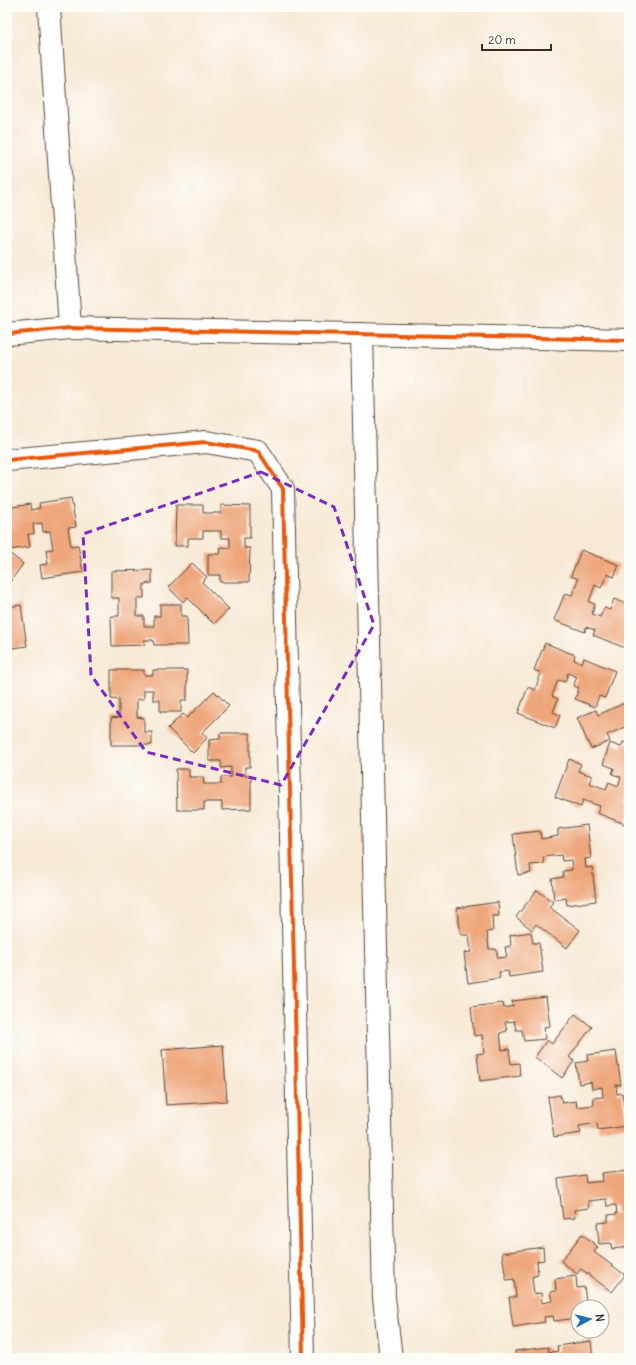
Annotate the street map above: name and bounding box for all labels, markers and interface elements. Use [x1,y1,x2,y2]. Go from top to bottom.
scale bar [482,26,551,52]
text: 20 m [488,32,516,47]
north arrow [570,1299,610,1339]
text: N [593,1313,607,1322]

